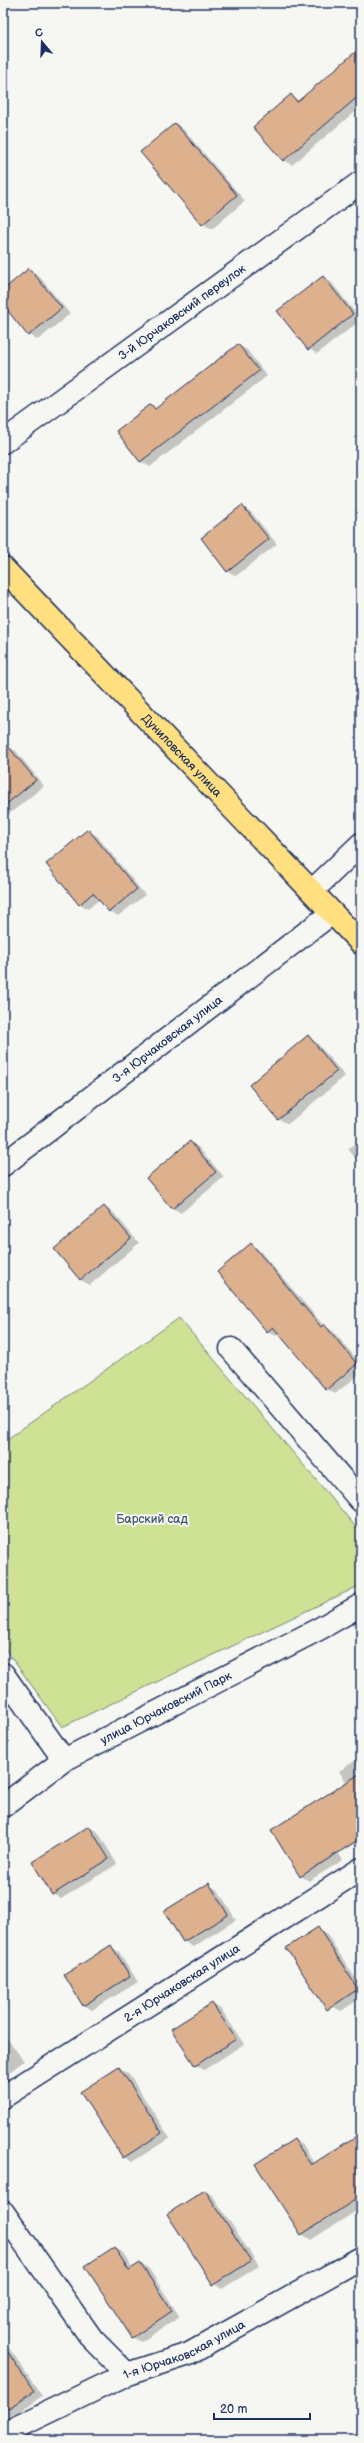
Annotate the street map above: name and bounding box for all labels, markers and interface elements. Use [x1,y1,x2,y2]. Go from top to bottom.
north arrow [22,22,62,62]
text: С [33,26,45,40]
street label: 3-й Юрчаковский переулок [115,261,249,364]
street label: Дуниловская улица [138,711,225,800]
street label: 3-я Юрчаковская улица [110,993,226,1086]
park label: Барский сад [116,1512,188,1527]
street label: улица Юрчаковский Парк [98,1668,235,1748]
street label: 2-я Юрчаковская улица [121,1941,243,2026]
street label: 1-я Юрчаковская улица [121,2317,248,2383]
scale bar [214,2395,310,2421]
text: 20 m [220,2402,247,2417]

